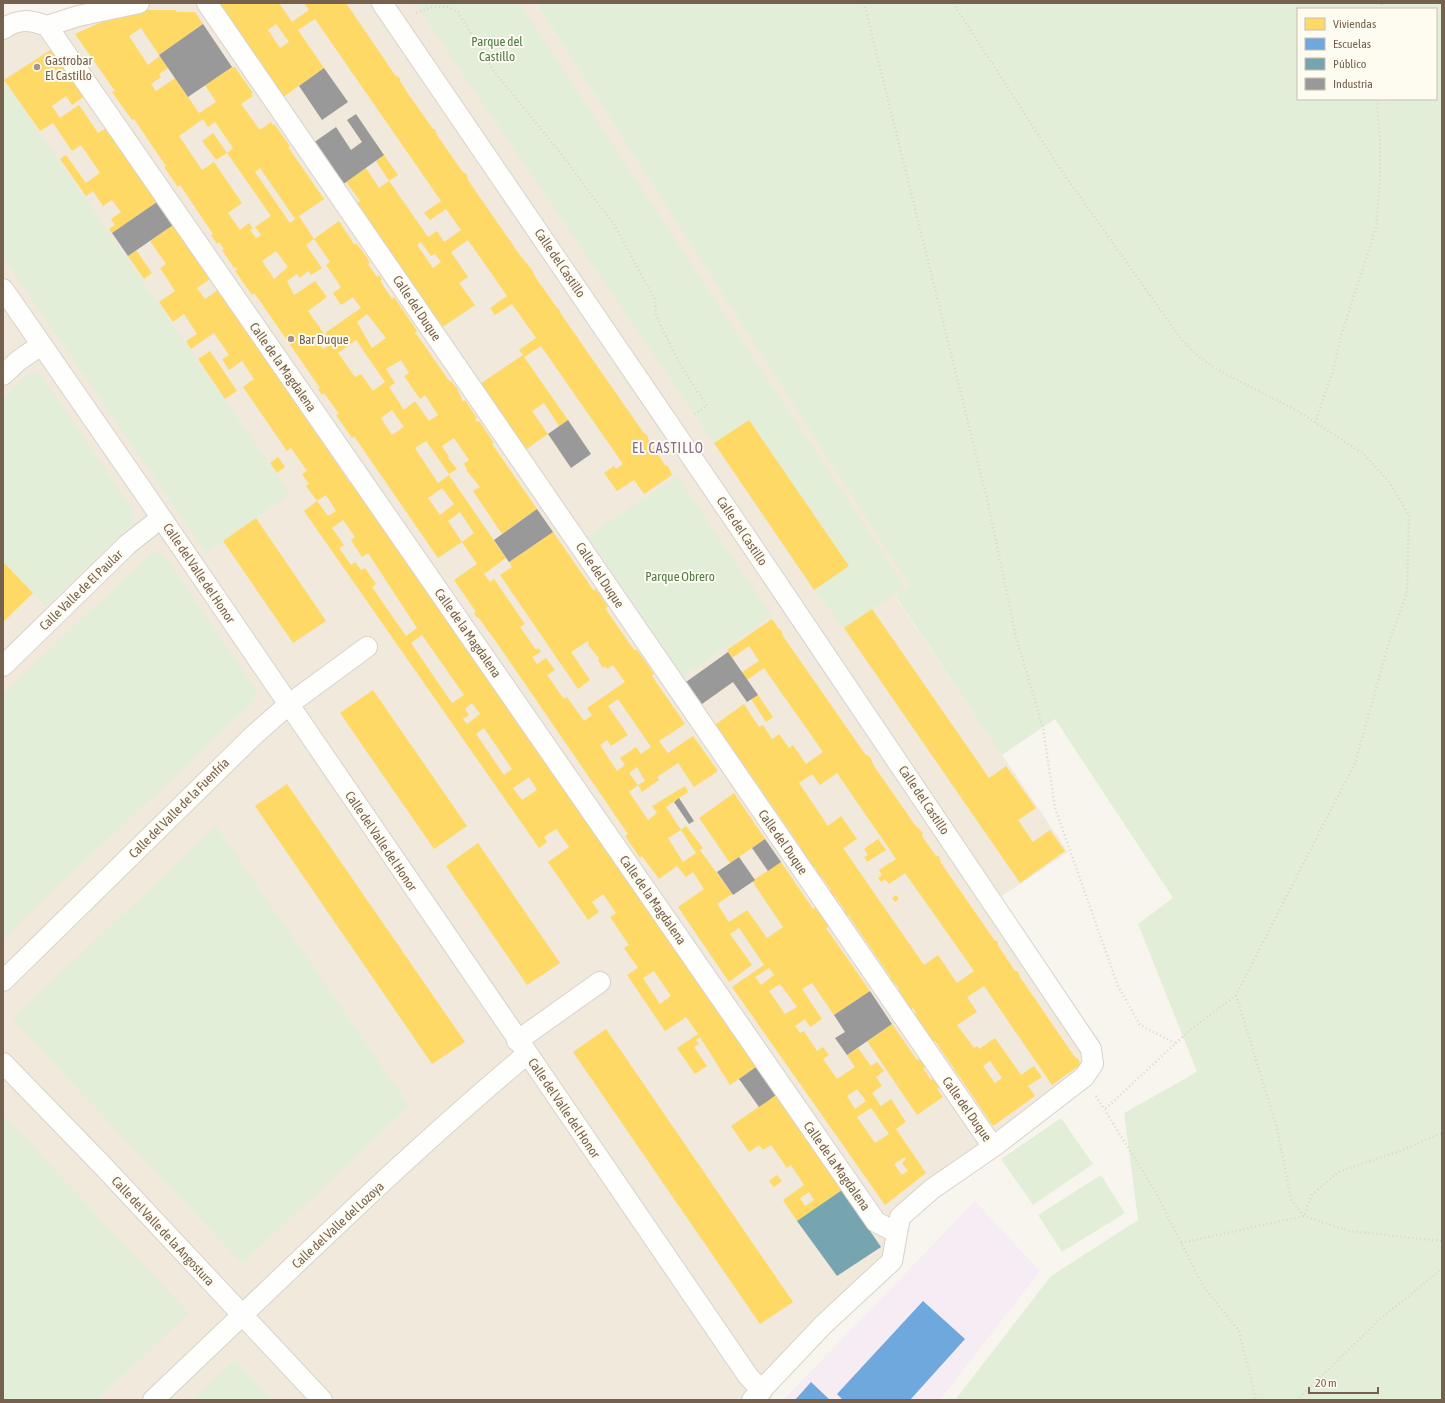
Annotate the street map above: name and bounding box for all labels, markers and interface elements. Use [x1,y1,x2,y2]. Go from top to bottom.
legend [1297,8,1437,100]
text: Viviendas [1333,17,1376,31]
park label: Parque del Castillo [471,34,523,64]
text: Escuelas [1333,37,1371,51]
place label: Gastrobar El Castillo [45,53,92,83]
text: Público [1333,57,1367,71]
marker: Gastrobar El Castillo [32,62,42,72]
text: Industria [1333,77,1373,91]
street label: Calle del Castillo [531,226,589,300]
street label: Calle del Duque [390,272,444,344]
street label: Calle de la Magdalena [247,320,319,414]
place label: Bar Duque [299,332,349,347]
marker: Bar Duque [286,334,296,344]
district label: EL CASTILLO [632,440,704,456]
street label: Calle del Castillo [713,494,771,568]
street label: Calle del Valle del Honor [160,520,238,626]
street label: Calle del Duque [573,539,627,611]
street label: Calle Valle de El Paular [37,547,126,633]
park label: Parque Obrero [645,569,715,584]
street label: Calle de la Magdalena [432,586,504,680]
street label: Calle del Valle de la Fuenfría [126,755,232,861]
street label: Calle del Castillo [895,763,953,837]
street label: Calle del Valle del Honor [342,788,420,894]
street label: Calle del Duque [755,807,811,877]
street label: Calle de la Magdalena [617,853,689,947]
street label: Calle del Valle del Honor [525,1055,603,1161]
street label: Calle del Duque [939,1074,995,1144]
street label: Calle de la Magdalena [801,1119,873,1213]
street label: Calle del Valle de la Angostura [109,1173,217,1289]
street label: Calle del Valle del Lozoya [289,1179,387,1271]
scale bar [1309,1369,1378,1395]
text: 20 m [1315,1376,1337,1390]

